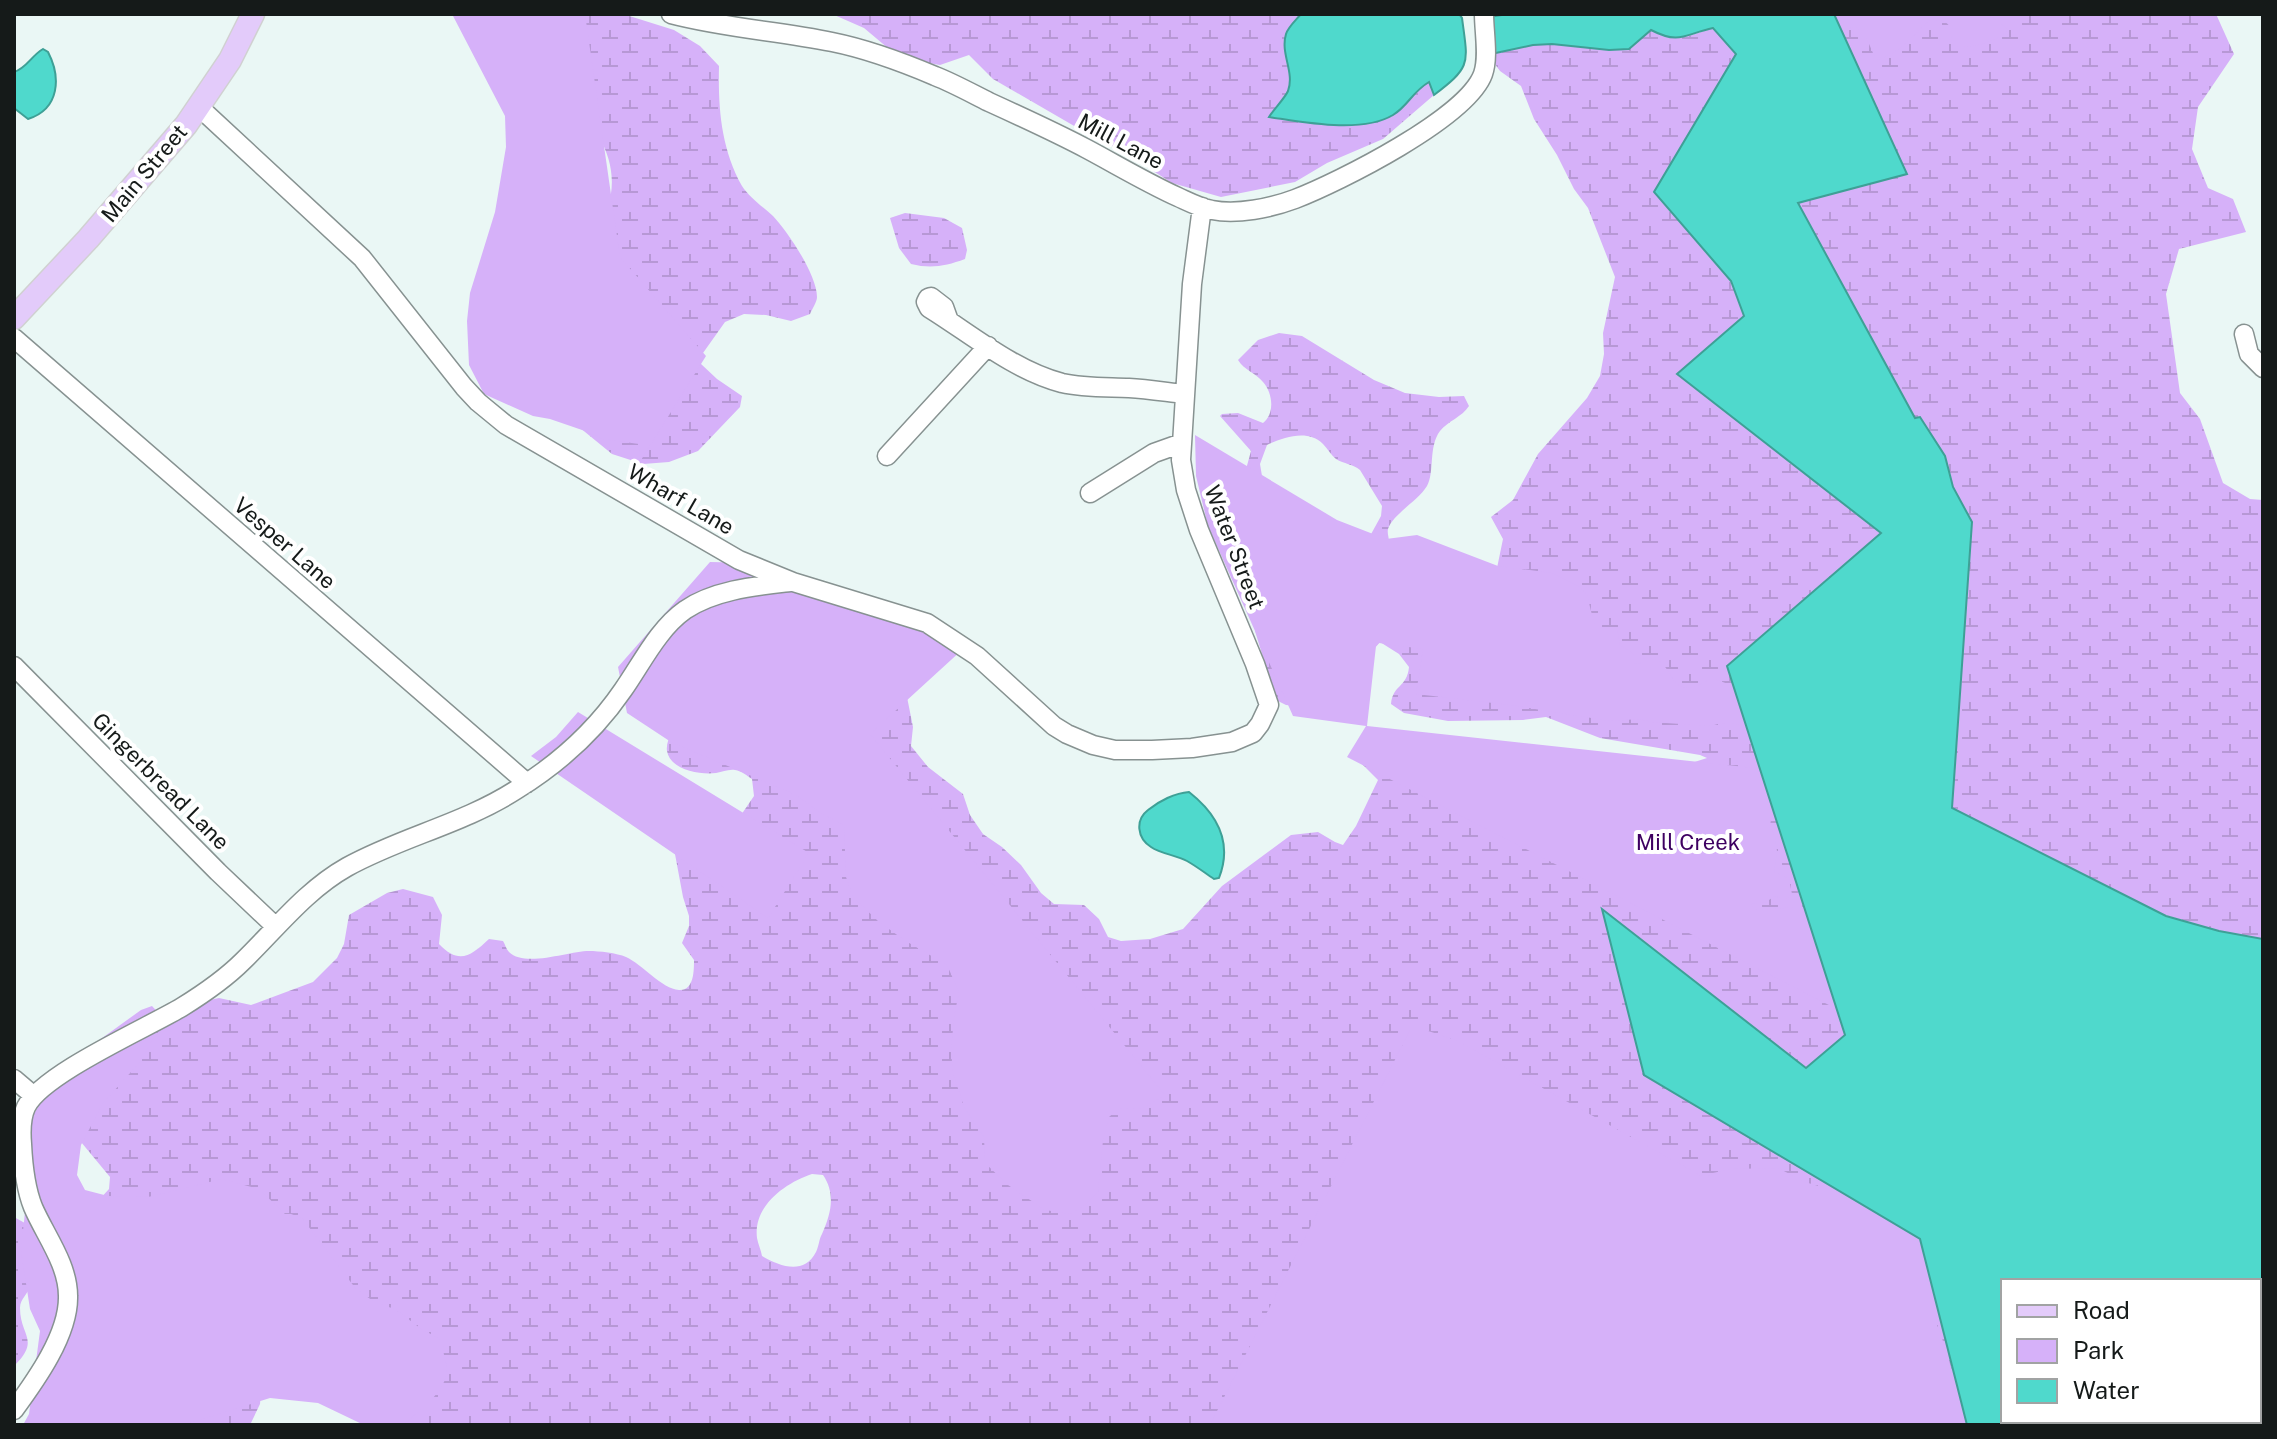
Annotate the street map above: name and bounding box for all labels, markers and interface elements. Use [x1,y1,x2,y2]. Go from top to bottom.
street label: Mill Lane [1074,108,1168,174]
street label: Main Street [96,119,192,227]
street label: Wharf Lane [623,458,739,540]
street label: Water Street [1199,481,1271,613]
street label: Vesper Lane [229,492,341,594]
street label: Gingerbread Lane [87,707,235,855]
park label: Mill Creek [1636,829,1740,855]
legend [2001,1279,2261,1423]
text: Road [2073,1296,2130,1324]
text: Park [2073,1336,2124,1364]
text: Water [2073,1376,2140,1404]

